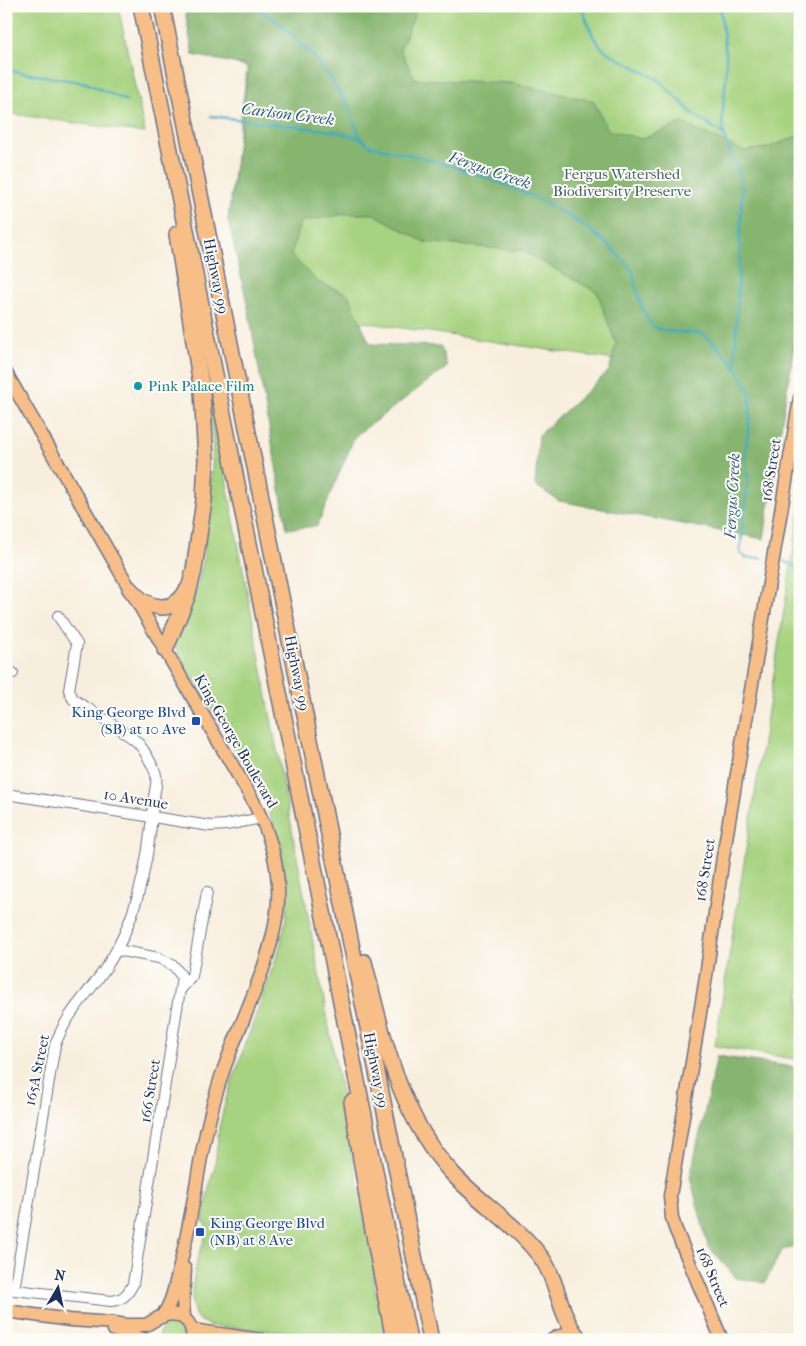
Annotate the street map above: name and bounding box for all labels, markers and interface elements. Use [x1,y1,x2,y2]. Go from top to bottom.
water label: Carlson Creek [240,99,336,129]
water label: Fergus Creek [445,147,534,193]
park label: Fergus Watershed Biodiversity Preserve [553,165,692,200]
street label: Highway 99 [200,236,232,316]
place label: Pink Palace Film [148,377,255,395]
marker: Pink Palace Film [132,380,144,392]
street label: 168 Street [757,436,785,503]
water label: Fergus Creek [720,453,744,540]
street label: Highway 99 [281,633,313,713]
street label: King George Boulevard [190,671,282,812]
place label: King George Blvd (SB) at 10 Ave [71,703,187,738]
marker: King George Blvd (SB) at 10 Ave [190,715,202,727]
street label: 10 Avenue [102,785,170,813]
street label: 168 Street [691,836,719,903]
street label: Highway 99 [360,1030,392,1110]
street label: 165A Street [21,1032,53,1107]
street label: 166 Street [136,1057,164,1124]
place label: King George Blvd (NB) at 8 Ave [210,1214,326,1249]
marker: King George Blvd (NB) at 8 Ave [194,1226,206,1238]
street label: 168 Street [692,1244,734,1310]
north arrow [32,1264,82,1314]
text: N [53,1266,67,1285]

